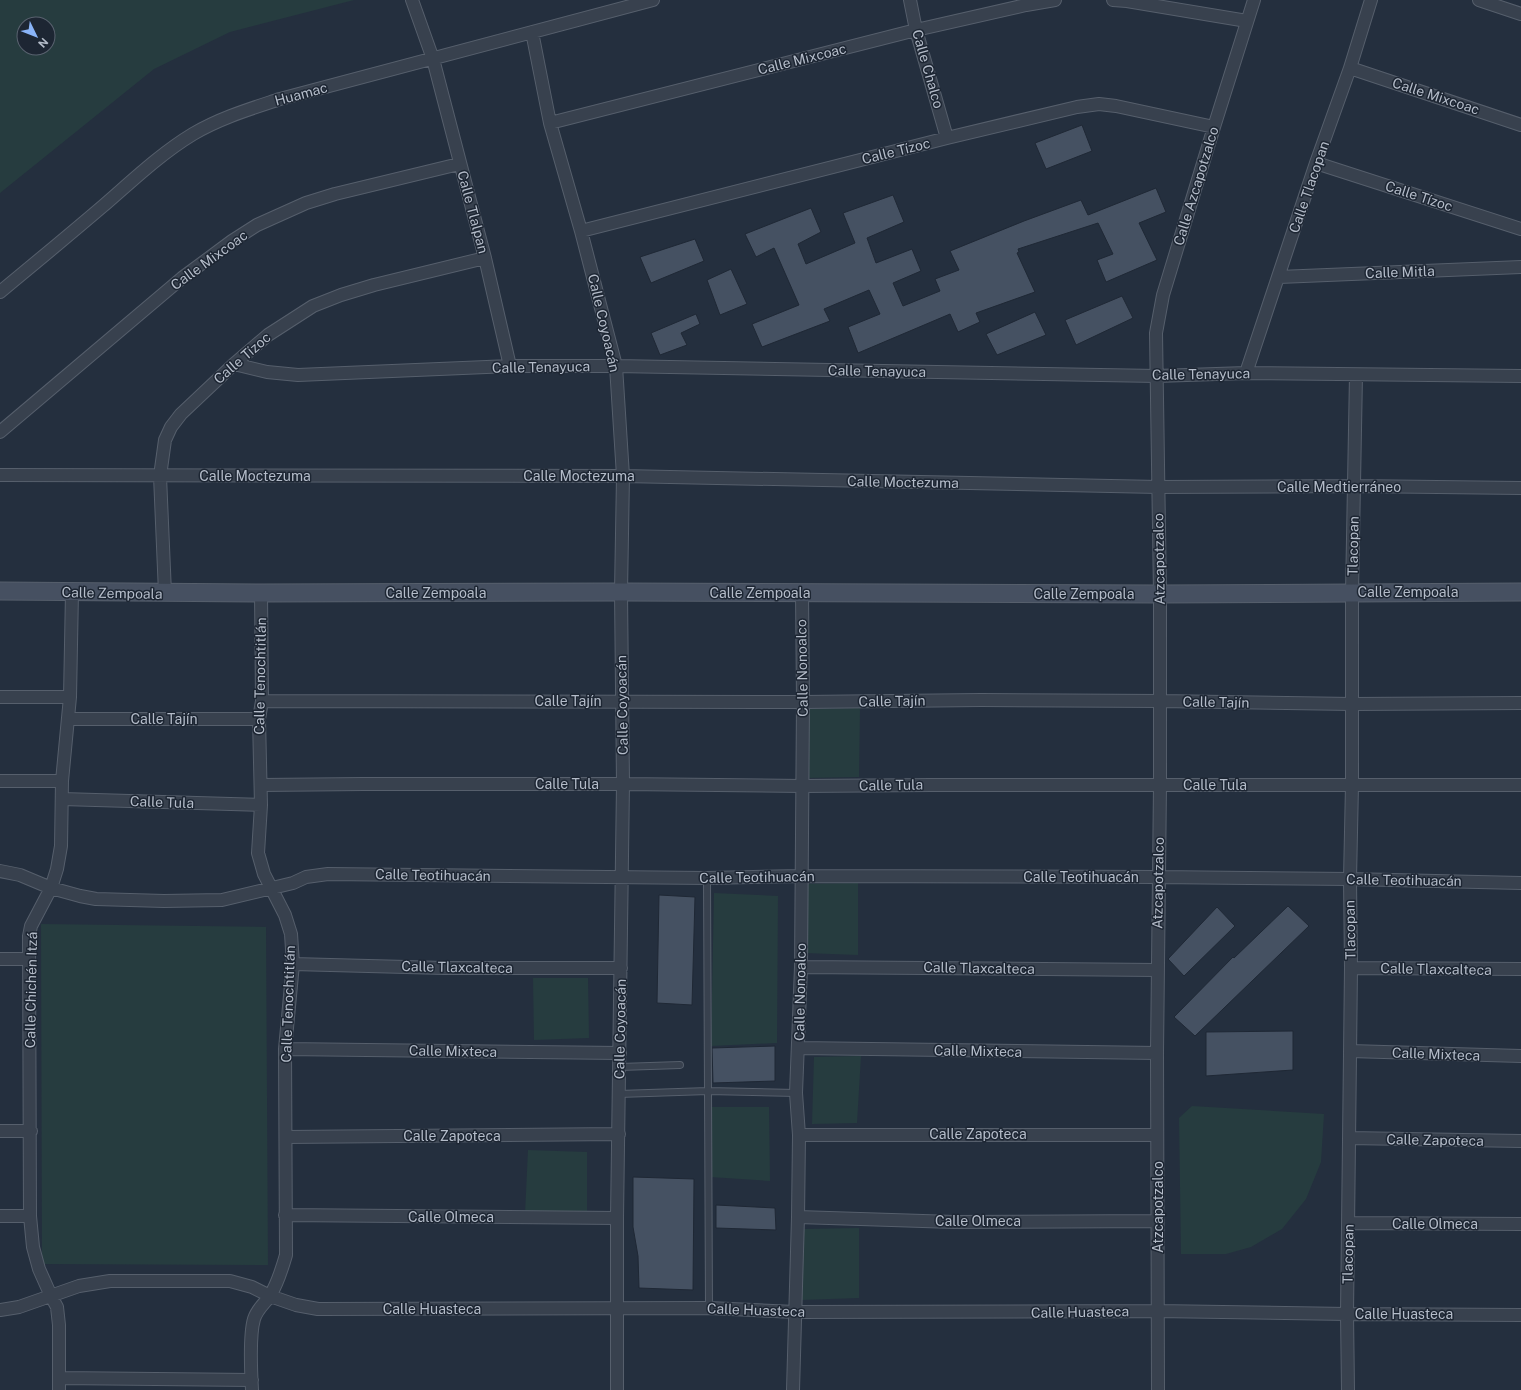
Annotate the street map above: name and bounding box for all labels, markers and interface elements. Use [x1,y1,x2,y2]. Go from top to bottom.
north arrow [16,16,56,56]
street label: Calle Chalco [909,28,947,110]
text: N [36,36,51,50]
street label: Calle Mixcoac [756,40,848,78]
street label: Calle Mixcoac [1390,74,1482,118]
street label: Huamac [273,79,329,109]
street label: Calle Azcapotzalco [1170,124,1222,247]
street label: Calle Tízoc [860,135,932,167]
street label: Calle Tlacopan [1286,139,1332,235]
street label: Calle Tlalpan [454,169,492,255]
street label: Calle Tízoc [1383,178,1455,214]
street label: Calle Mixcoac [168,227,250,293]
street label: Calle Mitla [1365,263,1435,281]
street label: Calle Coyoacán [585,272,623,374]
street label: Calle Tízoc [210,329,274,387]
street label: Calle Tenayuca [492,358,590,376]
street label: Calle Tenayuca [828,362,926,380]
street label: Calle Tenayuca [1152,365,1250,383]
street label: Calle Moctezuma [199,468,311,484]
street label: Calle Moctezuma [523,468,635,484]
street label: Calle Moctezuma [847,473,959,491]
street label: Calle Medtierráneo [1277,479,1401,495]
street label: Atzcapotzalco [1150,513,1168,605]
street label: Tlacopan [1344,516,1362,576]
street label: Calle Zempoala [61,584,163,602]
street label: Calle Zempoala [1357,584,1459,600]
street label: Calle Zempoala [385,585,487,601]
street label: Calle Zempoala [709,585,811,601]
street label: Calle Zempoala [1033,586,1135,602]
street label: Calle Tenochtitlán [251,617,269,735]
street label: Calle Nonoalco [793,619,811,717]
street label: Calle Coyoacán [613,655,631,755]
street label: Calle Tajín [858,692,926,710]
street label: Calle Tajín [535,693,602,709]
street label: Calle Tajín [1182,693,1250,711]
street label: Calle Tajín [131,711,198,727]
street label: Calle Tula [535,776,599,792]
street label: Calle Tula [859,776,923,794]
street label: Calle Tula [1183,777,1247,793]
street label: Calle Tula [130,793,194,811]
street label: Atzcapotzalco [1149,837,1167,929]
street label: Calle Teotihuacán [375,866,491,884]
street label: Calle Teotihuacán [699,868,815,886]
street label: Calle Teotihuacán [1023,869,1139,885]
street label: Calle Teotihuacán [1346,871,1462,889]
street label: Tlacopan [1341,900,1359,960]
street label: Calle Chichén Itzá [22,932,40,1048]
street label: Calle Nonoalco [791,943,809,1041]
street label: Calle Tenochtitlán [278,945,298,1063]
street label: Calle Tlaxcalteca [401,958,513,976]
street label: Calle Tlaxcalteca [923,959,1035,977]
street label: Calle Tlaxcalteca [1380,960,1492,978]
street label: Calle Coyoacán [611,979,629,1079]
street label: Calle Mixteca [409,1042,497,1060]
street label: Calle Mixteca [934,1042,1022,1060]
street label: Calle Mixteca [1392,1044,1480,1064]
street label: Calle Zapoteca [929,1126,1027,1142]
street label: Calle Zapoteca [403,1128,501,1144]
street label: Calle Zapoteca [1386,1131,1484,1149]
street label: Atzcapotzalco [1150,1161,1166,1253]
street label: Calle Olmeca [408,1209,494,1225]
street label: Calle Olmeca [935,1213,1021,1229]
street label: Calle Olmeca [1392,1216,1478,1232]
street label: Tlacopan [1339,1224,1357,1284]
street label: Calle Huasteca [707,1300,805,1320]
street label: Calle Huasteca [383,1301,481,1317]
street label: Calle Huasteca [1031,1303,1129,1321]
street label: Calle Huasteca [1355,1306,1453,1322]

